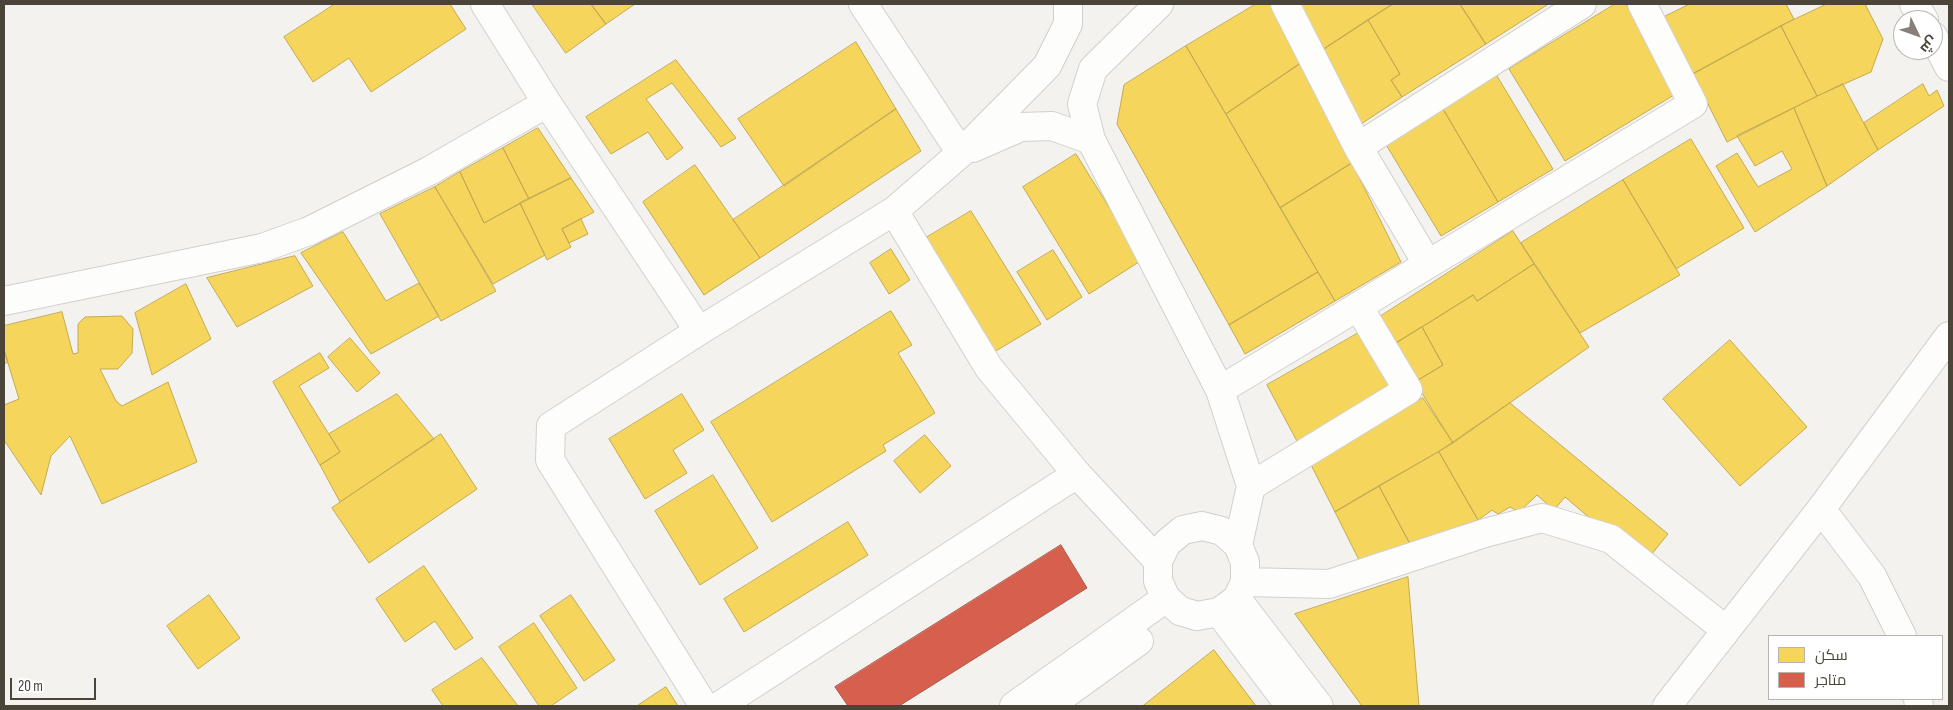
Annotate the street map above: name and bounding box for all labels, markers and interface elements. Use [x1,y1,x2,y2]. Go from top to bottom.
north arrow [1893,10,1943,60]
text: ش [1916,32,1941,57]
legend [1768,635,1943,700]
text: سكن [1815,646,1848,665]
scale bar [12,668,99,700]
text: متاجر [1815,671,1846,690]
text: 20 m [18,677,43,696]

